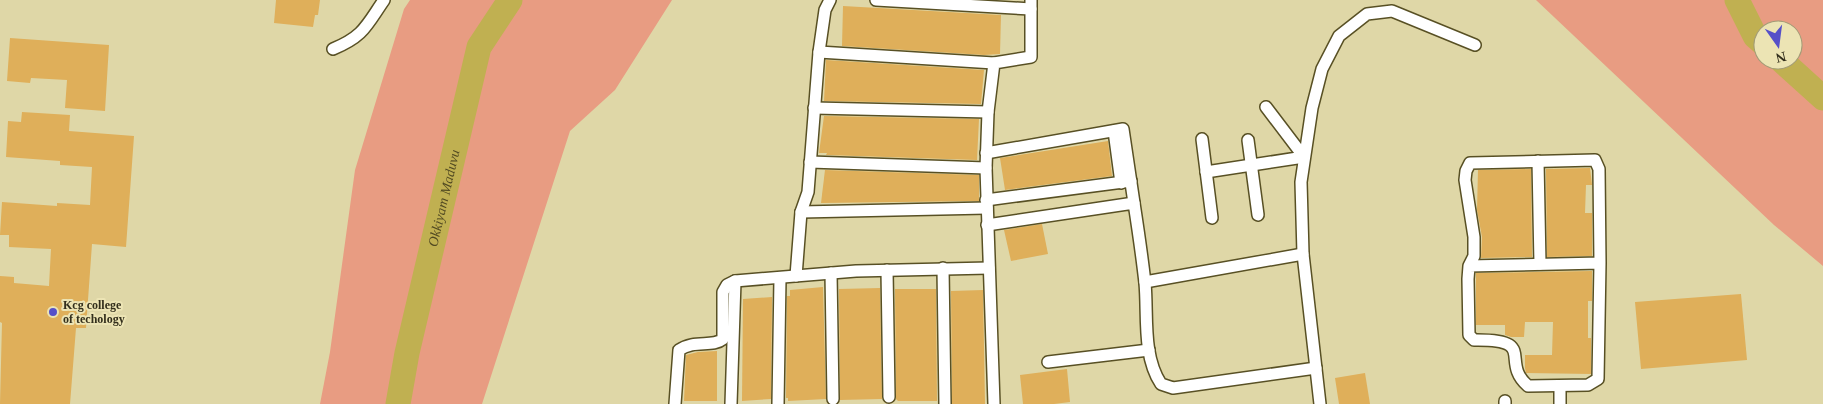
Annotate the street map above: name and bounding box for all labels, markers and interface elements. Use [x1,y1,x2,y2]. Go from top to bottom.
north arrow [1753,20,1803,70]
text: N [1774,49,1788,66]
water label: Okkiyam Maduvu [425,148,462,248]
place label: Kcg college of techology [63,298,125,326]
marker: Kcg college of techology [47,306,59,318]

